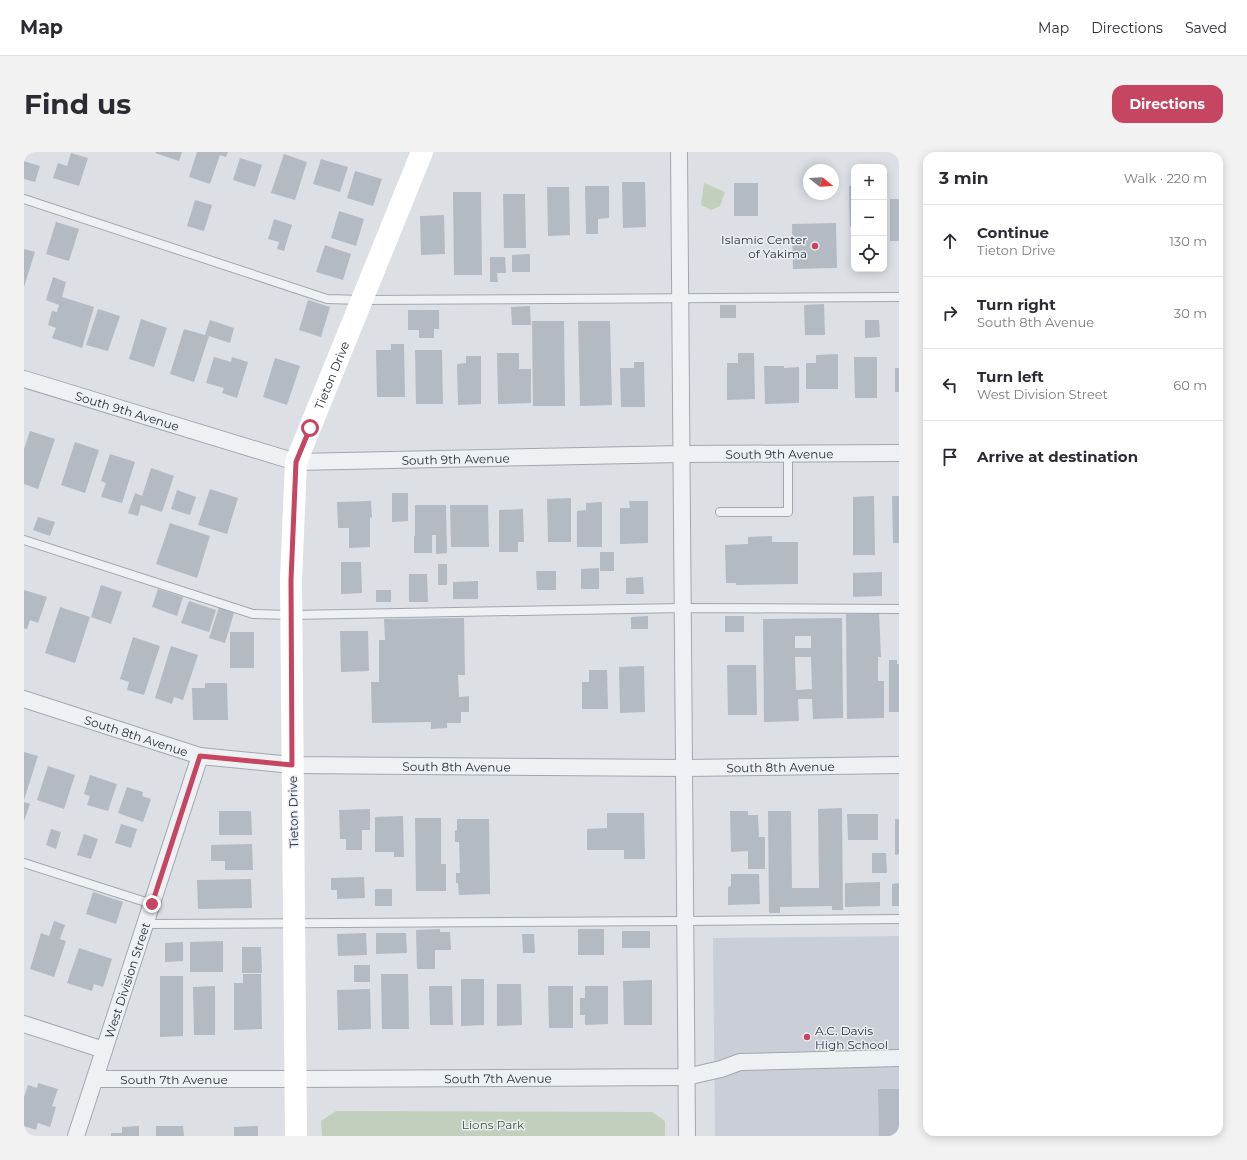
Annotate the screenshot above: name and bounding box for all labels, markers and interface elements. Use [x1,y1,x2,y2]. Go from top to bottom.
text: Map [20,16,63,39]
text: Map [1038,19,1069,37]
text: Directions [1091,19,1163,37]
text: Saved [1185,19,1227,37]
button: Directions [1112,85,1223,123]
text: Find us [24,87,131,121]
north arrow [803,164,839,200]
map controls [851,164,887,272]
button: + [851,164,887,200]
text: 3 min [939,168,989,188]
text: Walk · 220 m [1124,170,1207,186]
button: − [851,200,887,236]
text: Continue [977,223,1049,242]
icon: ahead [939,230,961,252]
place label: Islamic Center of Yakima [721,232,807,261]
text: 130 m [1169,233,1207,249]
button: locate [851,236,887,272]
marker: Islamic Center of Yakima [810,241,820,251]
text: Tieton Drive [977,242,1055,258]
text: Turn right [977,295,1056,314]
icon: right [939,302,961,324]
text: 30 m [1174,305,1207,321]
text: South 8th Avenue [977,314,1094,330]
street label: Tieton Drive [311,339,352,411]
text: Turn left [977,367,1044,386]
icon: left [939,374,961,396]
text: 60 m [1173,377,1207,393]
text: West Division Street [977,386,1108,402]
street label: South 9th Avenue [73,388,181,433]
route start [301,419,319,437]
street label: South 9th Avenue [725,446,834,461]
icon: arrive [939,446,961,468]
text: Arrive at destination [977,447,1138,466]
street label: South 9th Avenue [401,450,510,467]
street label: South 8th Avenue [82,712,190,759]
street label: South 8th Avenue [402,758,511,774]
street label: South 8th Avenue [726,758,835,775]
street label: Tieton Drive [285,776,301,848]
route end [143,895,161,913]
street label: West Division Street [101,920,153,1040]
place label: A.C. Davis High School [815,1023,888,1052]
marker: A.C. Davis High School [802,1032,812,1042]
street label: South 7th Avenue [444,1070,552,1086]
street label: South 7th Avenue [120,1072,228,1087]
park label: Lions Park [462,1117,525,1132]

